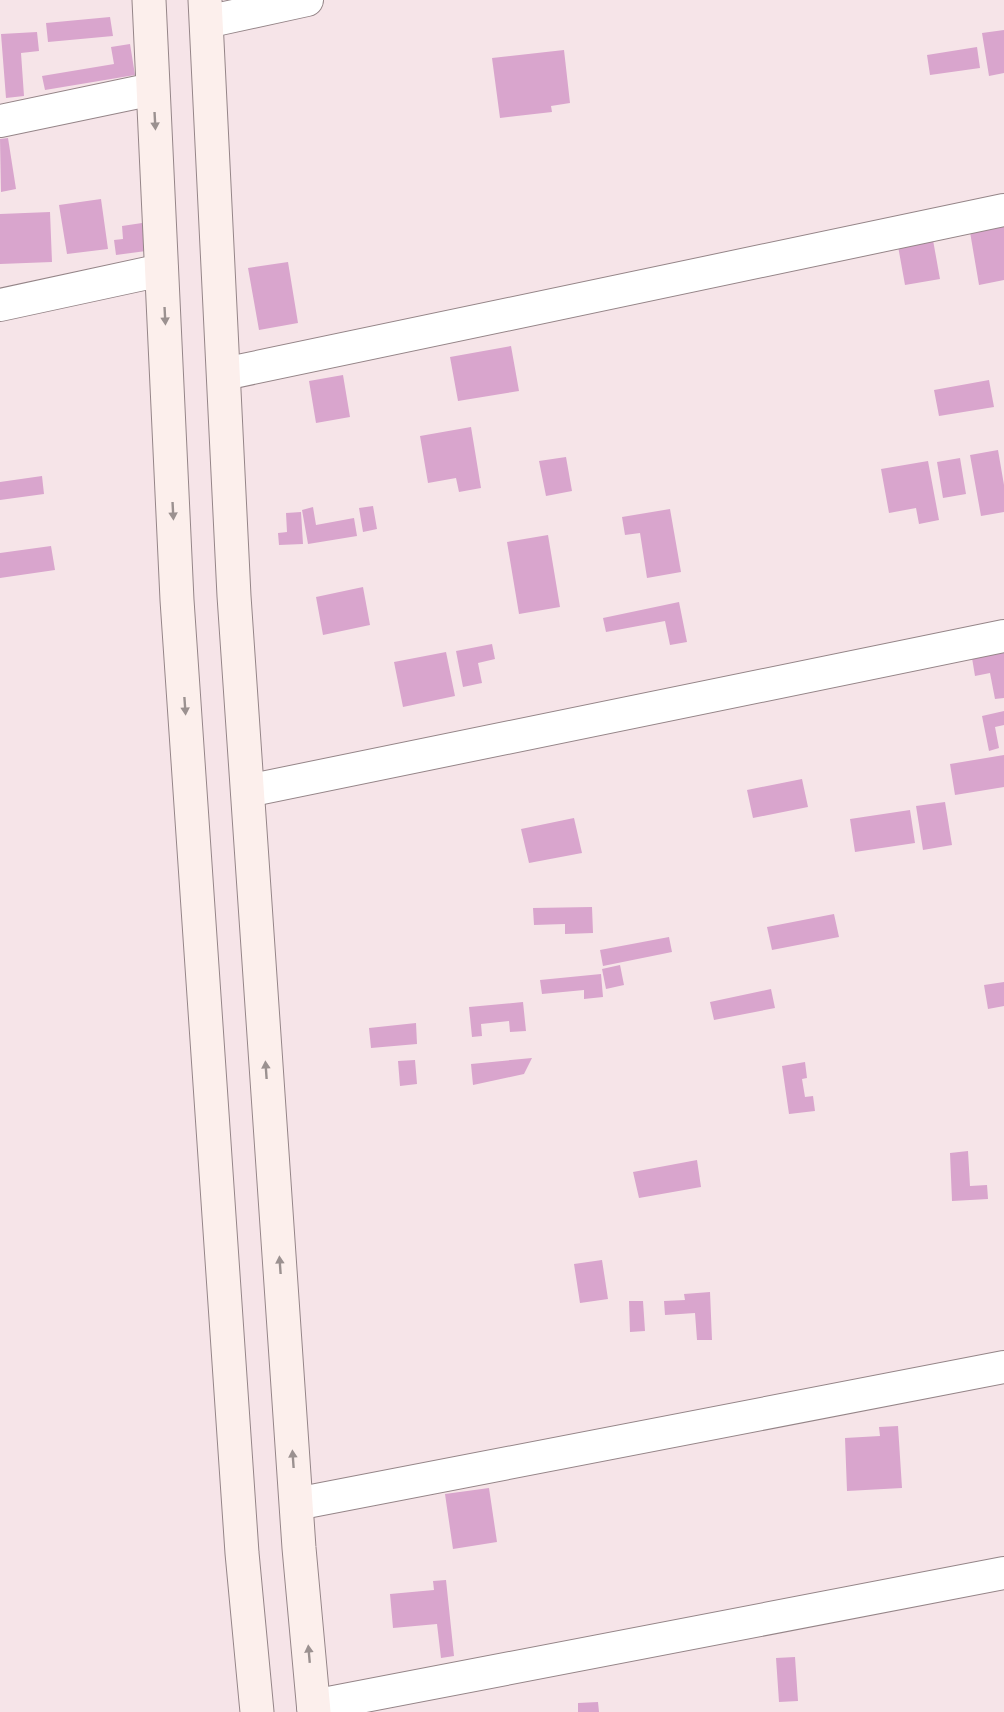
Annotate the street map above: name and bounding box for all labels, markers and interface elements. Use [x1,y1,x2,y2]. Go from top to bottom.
one-way arrow [151,112,160,131]
one-way arrow [160,307,169,326]
one-way arrow [169,501,178,520]
one-way arrow [180,696,189,715]
one-way arrow [262,1061,271,1080]
one-way arrow [275,1255,285,1274]
one-way arrow [288,1450,298,1469]
one-way arrow [304,1644,314,1663]

